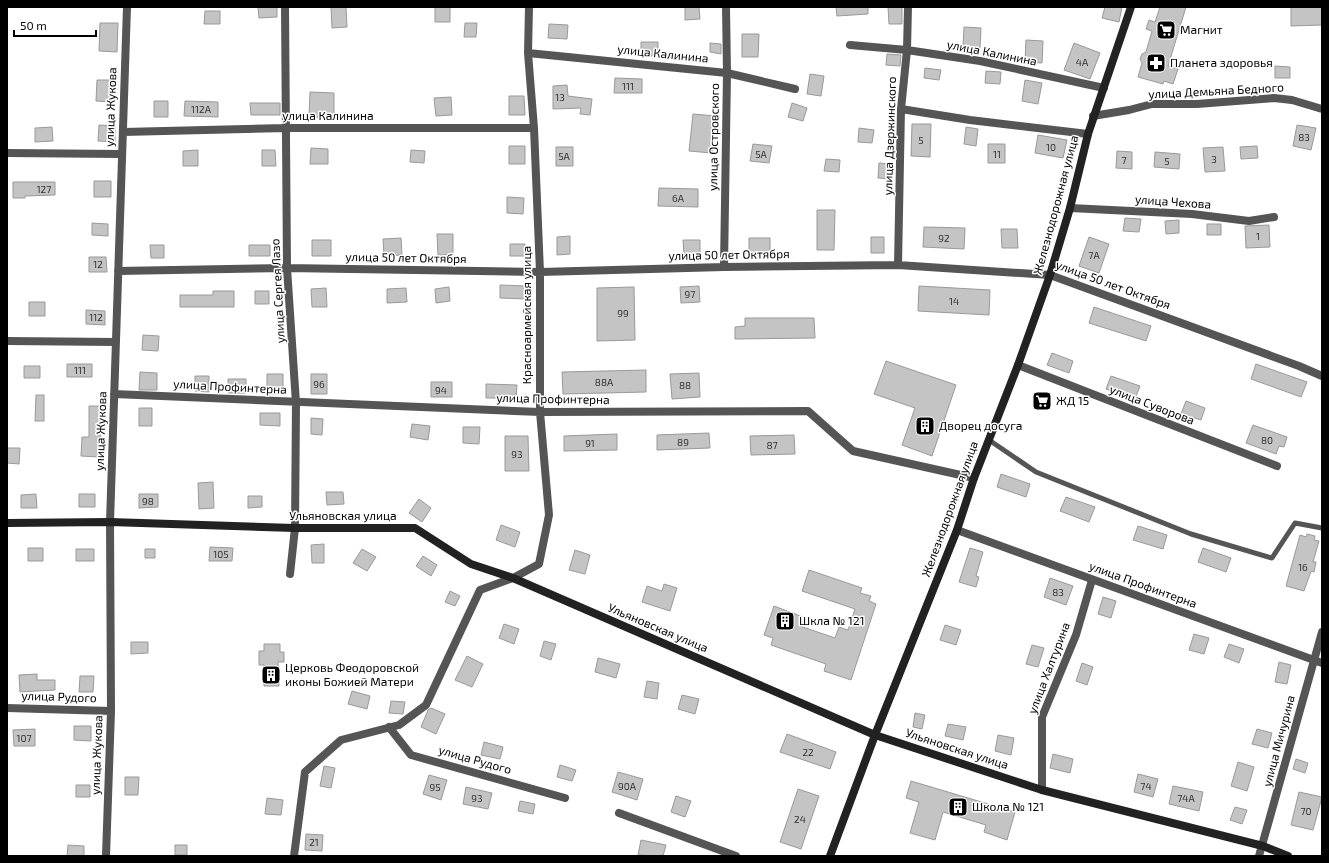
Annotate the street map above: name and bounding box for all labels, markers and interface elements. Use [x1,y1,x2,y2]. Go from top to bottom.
scale bar [14,12,96,38]
text: 50 m [20,18,47,32]
supermarket icon: Магнит [1155,19,1177,41]
place label: Магнит [1180,22,1223,36]
street label: улица Калинина [946,36,1038,69]
street label: улица Калинина [617,41,709,66]
pharmacy icon: Планета здоровья [1145,52,1167,74]
place label: Планета здоровья [1170,55,1273,69]
house number: 4А [1076,56,1089,68]
street label: улица Жукова [102,67,119,147]
street label: улица Дзержинского [880,76,899,196]
street label: улица Демьяна Бедного [1148,79,1284,102]
house number: 111 [622,80,634,92]
street label: улица Островского [705,83,722,191]
house number: 13 [555,91,565,103]
house number: 112А [191,103,212,115]
street label: улица Калинина [282,108,374,123]
house number: 83 [1298,131,1310,143]
house number: 5 [918,134,924,146]
street label: Железнодорожная улица [1030,134,1081,276]
house number: 10 [1046,141,1056,153]
house number: 5А [755,148,768,160]
house number: 11 [993,148,1001,160]
house number: 5А [558,150,571,162]
house number: 3 [1211,153,1217,165]
house number: 7 [1121,154,1127,166]
house number: 5 [1164,155,1170,167]
house number: 127 [37,183,51,195]
street label: улица Чехова [1134,191,1212,212]
house number: 6А [672,192,685,204]
house number: 1 [1256,230,1260,242]
house number: 92 [938,232,950,244]
street label: улица Сергея Лазо [267,238,288,344]
street label: Красноармейская улица [519,246,534,384]
street label: улица 50 лет Октября [668,246,790,263]
street label: улица 50 лет Октября [345,249,467,266]
house number: 7А [1088,249,1100,261]
street label: улица 50 лет Октября [1054,257,1173,312]
house number: 12 [93,258,103,270]
house number: 97 [685,288,695,300]
house number: 14 [949,295,959,307]
house number: 99 [617,307,629,319]
house number: 112 [89,311,103,323]
house number: 111 [74,364,86,376]
street label: улица Профинтерна [173,376,287,397]
house number: 88А [595,376,614,388]
house number: 96 [313,378,325,390]
house number: 88 [679,379,691,391]
street label: улица Суворова [1108,381,1197,428]
house number: 94 [435,384,447,396]
street label: улица Профинтерна [496,390,610,407]
supermarket icon: ЖД 15 [1031,390,1053,412]
street label: улица Жукова [92,391,109,471]
place label: ЖД 15 [1056,393,1089,407]
building icon: Дворец досуга [914,415,936,437]
place label: Дворец досуга [939,418,1022,433]
house number: 80 [1261,434,1273,446]
house number: 89 [677,436,689,448]
house number: 91 [585,437,595,449]
house number: 87 [766,439,778,451]
street label: Железнодорожная улица [918,439,981,579]
house number: 93 [511,448,523,460]
house number: 98 [142,495,154,507]
street label: Ульяновская улица [289,508,397,523]
house number: 105 [213,548,229,560]
street label: улица Профинтерна [1087,558,1199,611]
house number: 16 [1298,561,1308,573]
house number: 83 [1052,586,1064,598]
street label: Ульяновская улица [606,600,711,655]
building icon: Шкла № 121 [774,610,796,632]
place label: Шкла № 121 [799,613,864,627]
street label: улица Халтурина [1024,620,1073,716]
place label: Церковь Феодоровской иконы Божией Матери [285,660,419,688]
building icon: Церковь Феодоровской иконы Божией Матери [260,664,282,686]
street label: улица Рудого [21,688,97,705]
street label: улица Мичурина [1259,693,1298,788]
street label: улица Жукова [88,715,105,795]
street label: Ульяновская улица [904,725,1011,772]
house number: 107 [16,732,32,744]
street label: улица Рудого [437,742,514,777]
house number: 22 [802,746,814,758]
house number: 90А [618,780,637,792]
house number: 74 [1140,780,1152,792]
house number: 95 [429,781,441,793]
house number: 93 [471,792,483,804]
house number: 74А [1177,792,1196,804]
building icon: Школа № 121 [947,796,969,818]
place label: Школа № 121 [972,799,1044,813]
house number: 70 [1300,805,1312,817]
house number: 24 [794,813,806,825]
house number: 21 [309,836,319,848]

